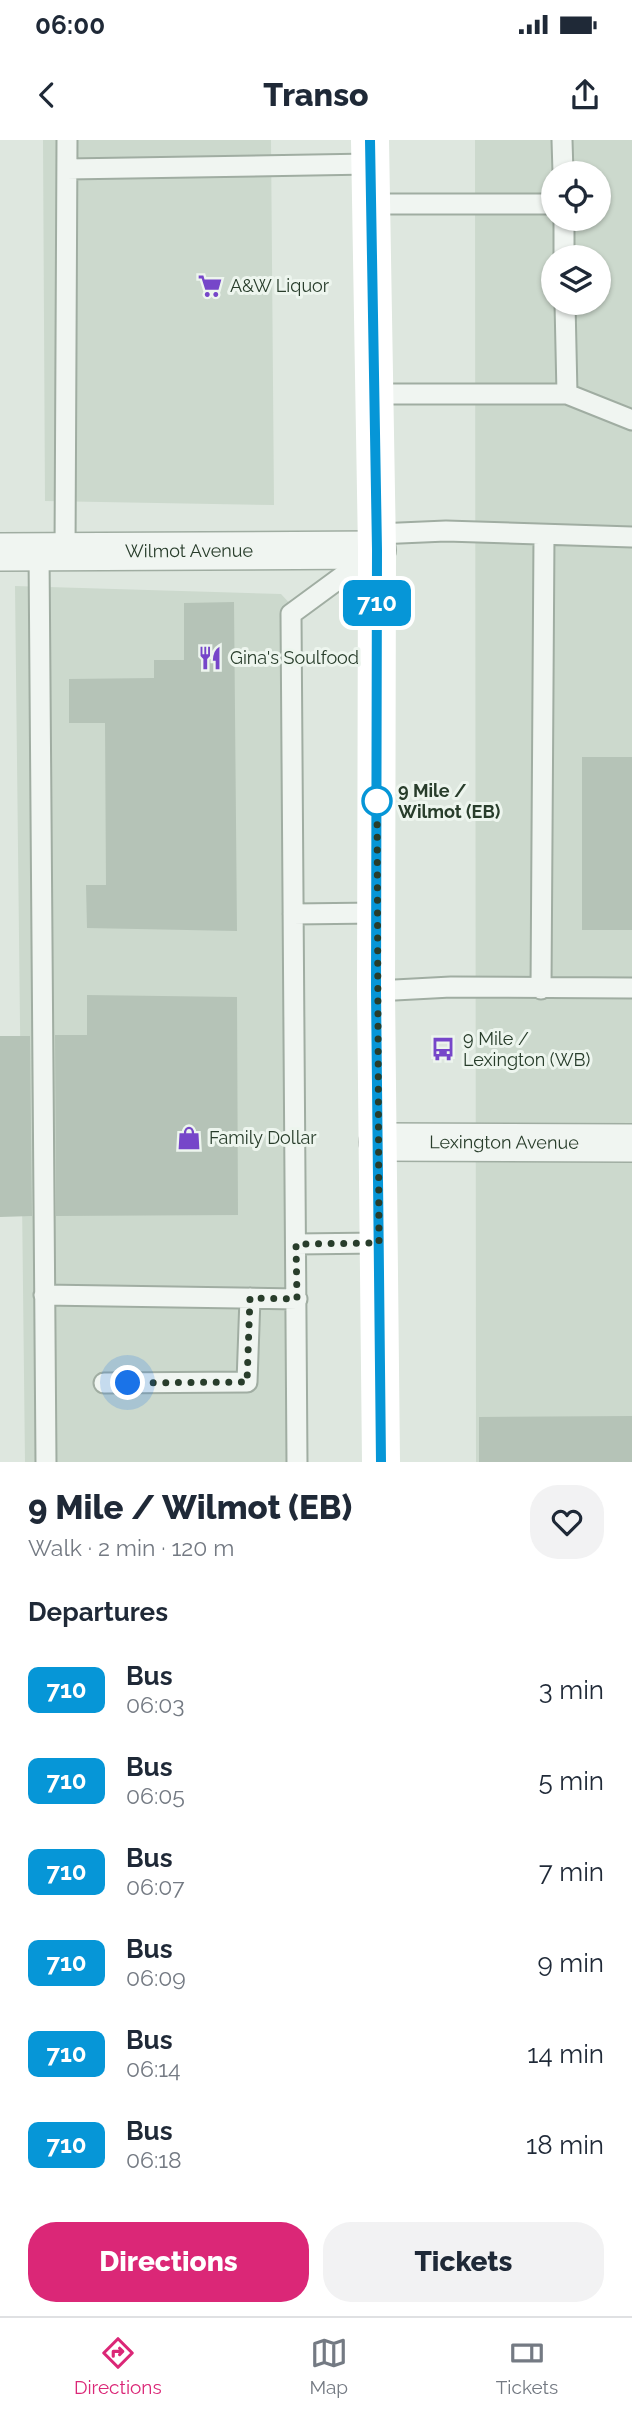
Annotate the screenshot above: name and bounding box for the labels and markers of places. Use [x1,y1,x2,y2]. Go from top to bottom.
supermarket icon: A&W Liquor [196,272,224,300]
place label: A&W Liquor [230,275,330,296]
restaurant icon: Gina's Soulfood [196,644,224,672]
place label: Gina's Soulfood [230,647,359,668]
place label: 9 Mile / Wilmot (EB) [398,780,500,822]
marker: 9 Mile / Wilmot (EB) [362,786,392,816]
place label: 9 Mile / Lexington (WB) [463,1028,590,1070]
bus stop icon: 9 Mile / Lexington (WB) [429,1035,457,1063]
shop icon: Family Dollar [175,1124,203,1152]
place label: Family Dollar [209,1127,317,1148]

